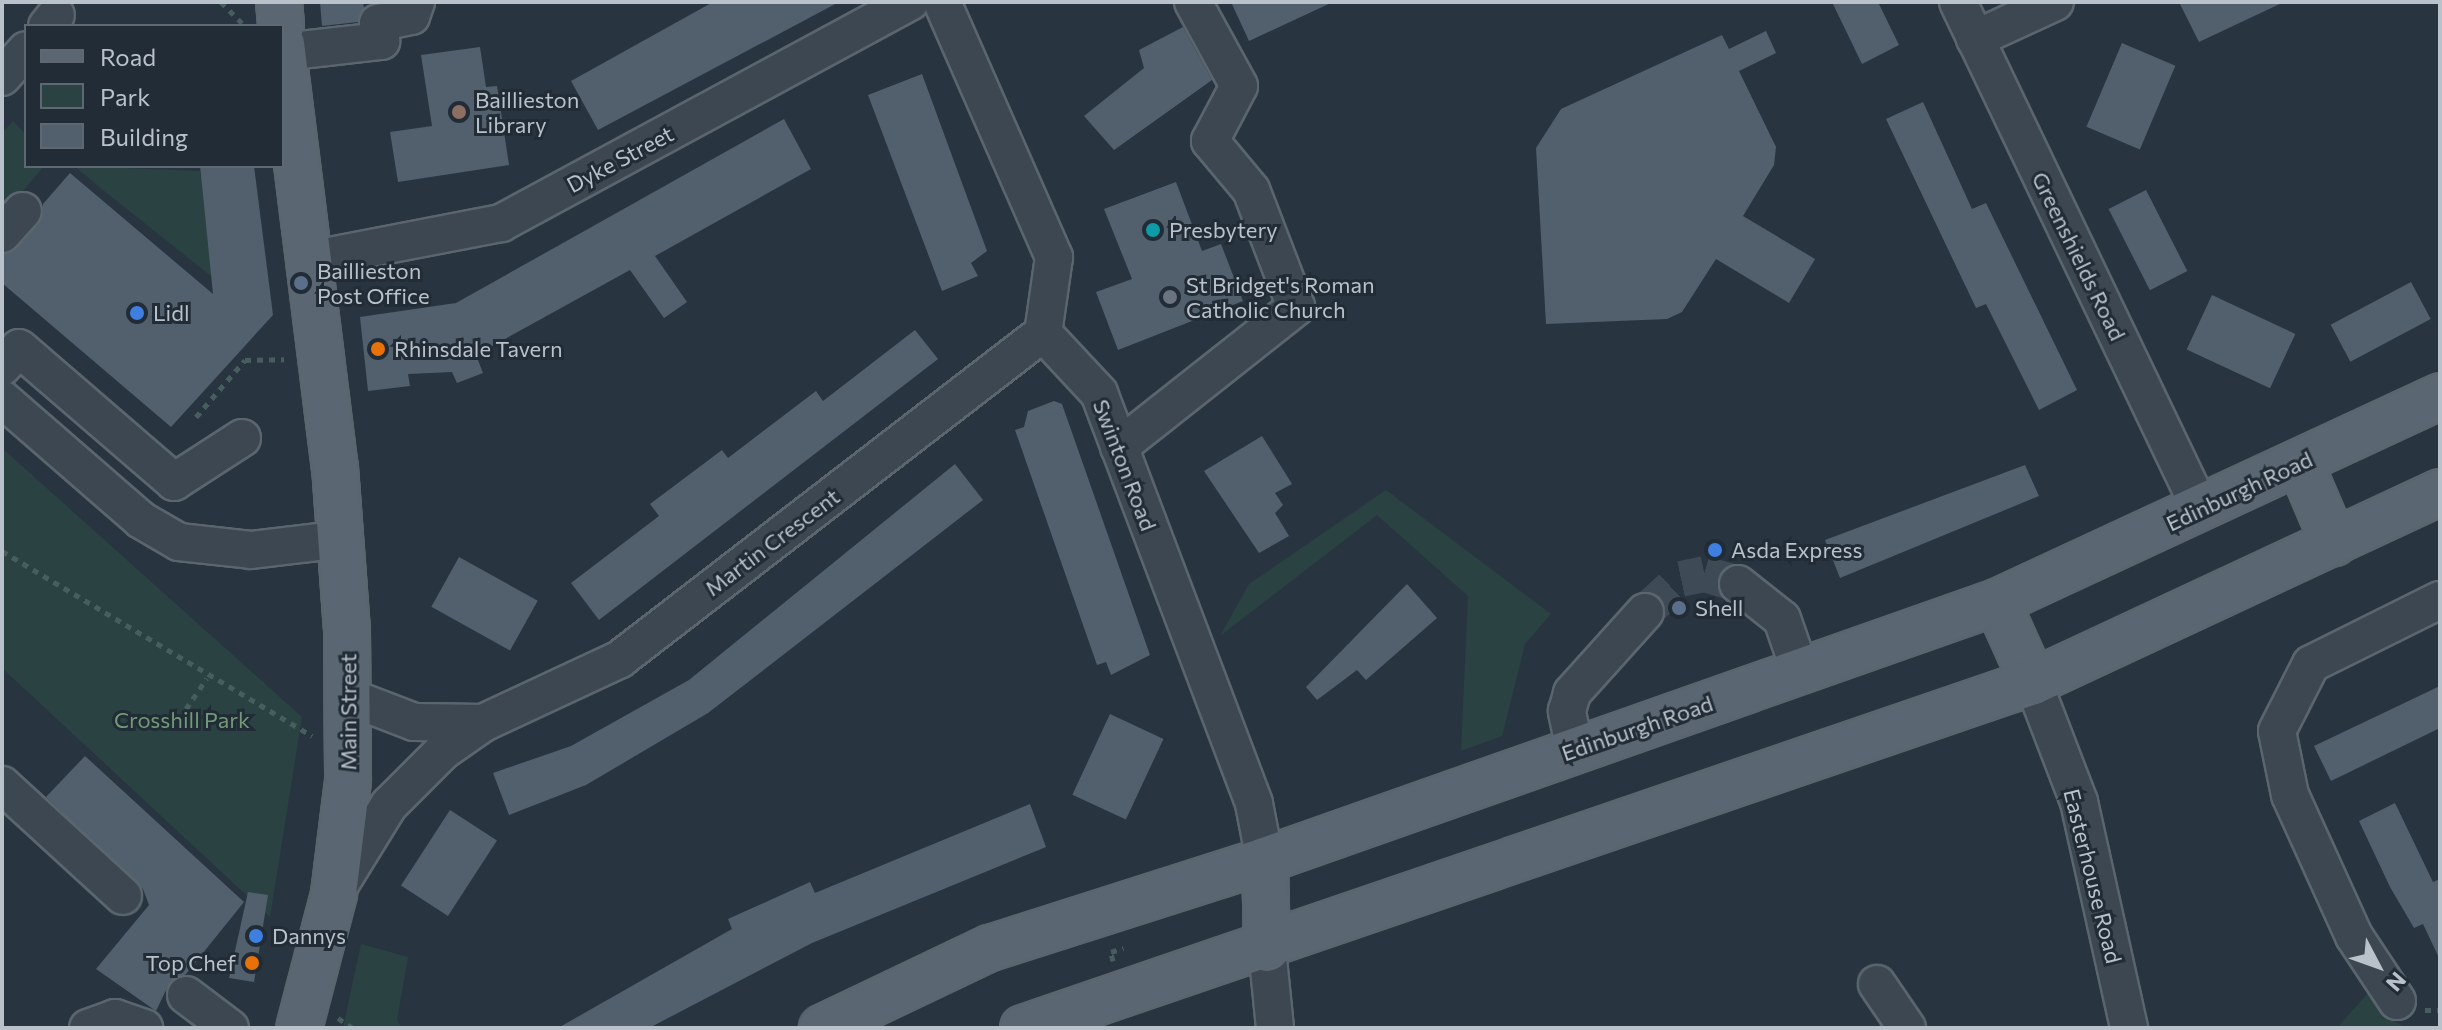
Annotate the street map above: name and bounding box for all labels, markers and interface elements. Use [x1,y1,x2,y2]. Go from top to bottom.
legend [24,24,284,168]
text: Road [100,42,156,71]
text: Park [100,82,150,111]
place label: Baillieston Library [475,86,579,138]
marker: Baillieston Library [450,103,468,121]
street label: Dyke Street [562,120,678,198]
text: Building [100,122,188,151]
street label: Greenshields Road [2027,167,2131,345]
place label: Presbytery [1169,217,1278,243]
marker: Presbytery [1144,221,1162,239]
place label: Baillieston Post Office [317,257,430,308]
place label: St Bridget's Roman Catholic Church [1186,271,1375,322]
marker: Baillieston Post Office [292,274,310,292]
marker: St Bridget's Roman Catholic Church [1161,288,1179,306]
place label: Lidl [153,300,190,326]
marker: Lidl [128,304,146,322]
place label: Rhinsdale Tavern [394,336,563,362]
marker: Rhinsdale Tavern [369,340,387,358]
street label: Swinton Road [1088,396,1162,534]
street label: Edinburgh Road [2162,446,2316,536]
street label: Martin Crescent [699,483,845,601]
place label: Asda Express [1731,537,1862,563]
marker: Asda Express [1706,541,1724,559]
place label: Shell [1695,595,1743,621]
marker: Shell [1670,599,1688,617]
street label: Main Street [335,653,361,771]
street label: Edinburgh Road [1558,690,1716,766]
park label: Crosshill Park [114,707,250,733]
street label: Easterhouse Road [2059,786,2127,966]
place label: Dannys [272,923,346,949]
north arrow [2338,926,2418,1006]
marker: Dannys [247,927,265,945]
place label: Top Chef [145,950,236,976]
marker: Top Chef [243,954,261,972]
text: N [2381,967,2412,997]

